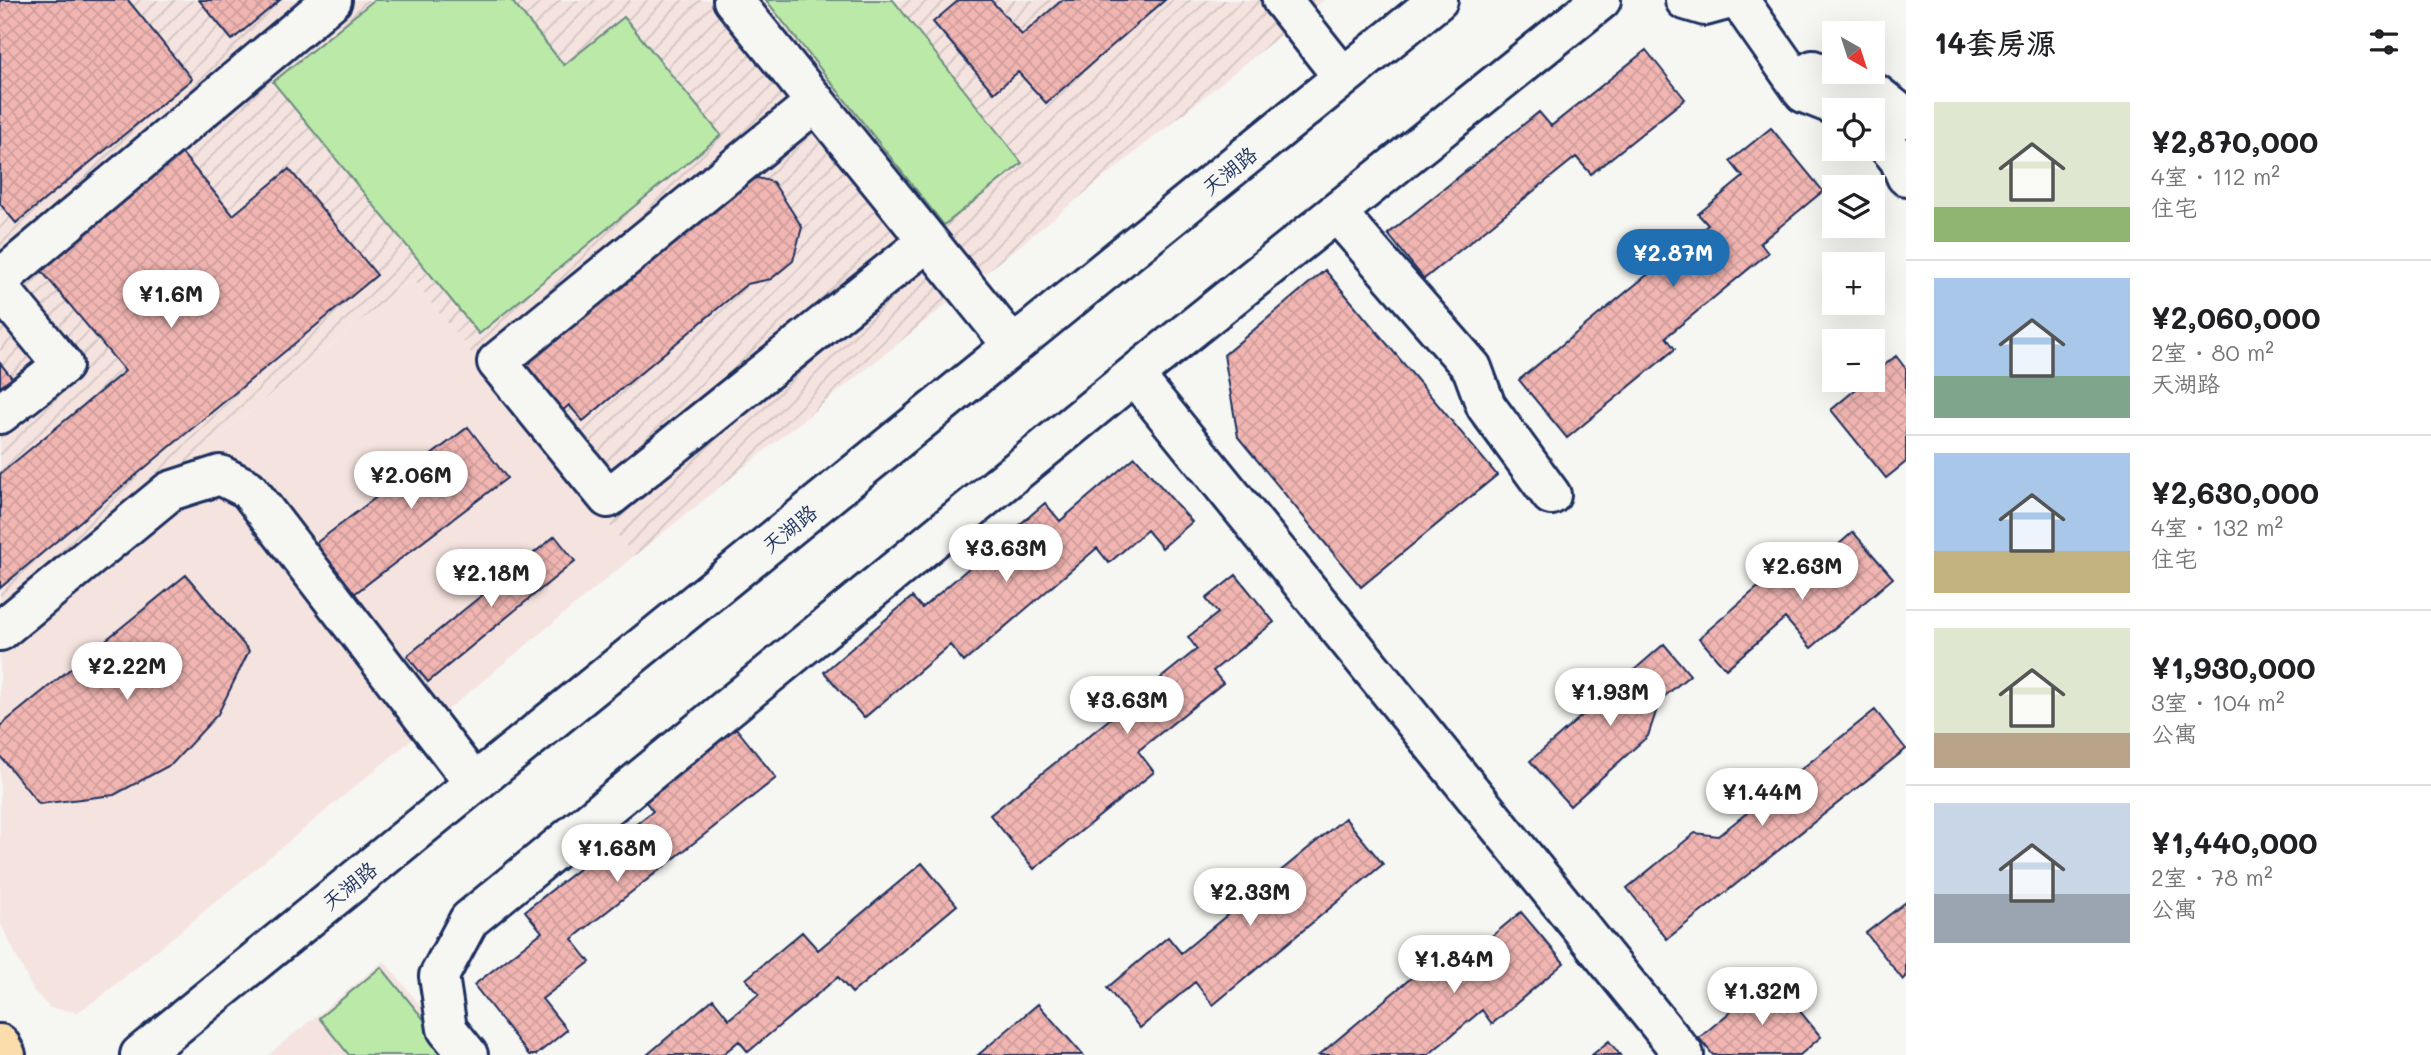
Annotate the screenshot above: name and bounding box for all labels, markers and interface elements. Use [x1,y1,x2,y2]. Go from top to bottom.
north arrow [1822,21,1885,84]
map controls [1822,21,1885,392]
text: 14套房源 [1934,22,2056,62]
icon: filters [2365,23,2403,61]
button: locate [1822,98,1885,161]
text: ¥2,870,000 [2151,121,2318,161]
icon: home [1990,130,2074,214]
street label: 天湖路 [1196,140,1262,200]
text: 4室 · 112 m² [2151,161,2280,191]
button: layers [1822,175,1885,238]
text: 住宅 [2151,192,2197,222]
pin: ¥2.87M [1616,230,1730,289]
text: ¥2.87M [1633,237,1713,267]
button: + [1822,252,1885,315]
pin: ¥1.6M [122,270,220,330]
text: ¥1.6M [139,278,203,308]
text: ¥2,060,000 [2151,297,2320,337]
icon: home [1990,306,2074,390]
button: − [1822,329,1885,392]
text: 2室 · 80 m² [2151,337,2274,367]
text: 天湖路 [2151,368,2220,398]
pin: ¥2.06M [354,452,468,511]
text: ¥2.06M [370,459,452,489]
text: ¥2,630,000 [2151,472,2319,512]
icon: home [1990,481,2074,565]
street label: 天湖路 [756,498,822,558]
text: 4室 · 132 m² [2151,512,2283,542]
pin: ¥3.63M [949,524,1063,584]
text: ¥3.63M [965,532,1047,562]
pin: ¥2.63M [1745,542,1859,602]
text: 住宅 [2151,543,2197,573]
pin: ¥2.18M [434,550,548,609]
text: ¥2.63M [1761,550,1843,580]
text: ¥2.18M [452,557,530,587]
pin: ¥2.22M [70,642,184,702]
text: ¥1,930,000 [2151,647,2316,687]
text: ¥2.22M [87,650,167,680]
icon: home [1990,656,2074,740]
pin: ¥1.93M [1553,668,1667,728]
pin: ¥3.63M [1070,676,1184,736]
text: ¥1.93M [1571,676,1649,706]
text: ¥3.63M [1086,684,1168,714]
text: 3室 · 104 m² [2151,687,2285,717]
text: 公寓 [2151,718,2197,748]
pin: ¥1.44M [1705,768,1819,828]
text: ¥1.44M [1722,776,1802,806]
text: ¥1,440,000 [2151,822,2318,862]
pin: ¥1.68M [560,824,674,884]
icon: home [1990,831,2074,915]
text: ¥1.68M [577,832,657,862]
street label: 天湖路 [316,855,382,915]
text: 2室 · 78 m² [2151,862,2273,892]
pin: ¥2.33M [1193,869,1307,928]
text: ¥2.33M [1209,876,1291,906]
text: 公寓 [2151,893,2197,923]
pin: ¥1.84M [1397,936,1511,995]
text: ¥1.84M [1414,943,1494,973]
pin: ¥1.32M [1705,968,1819,1027]
text: ¥1.32M [1723,975,1801,1005]

